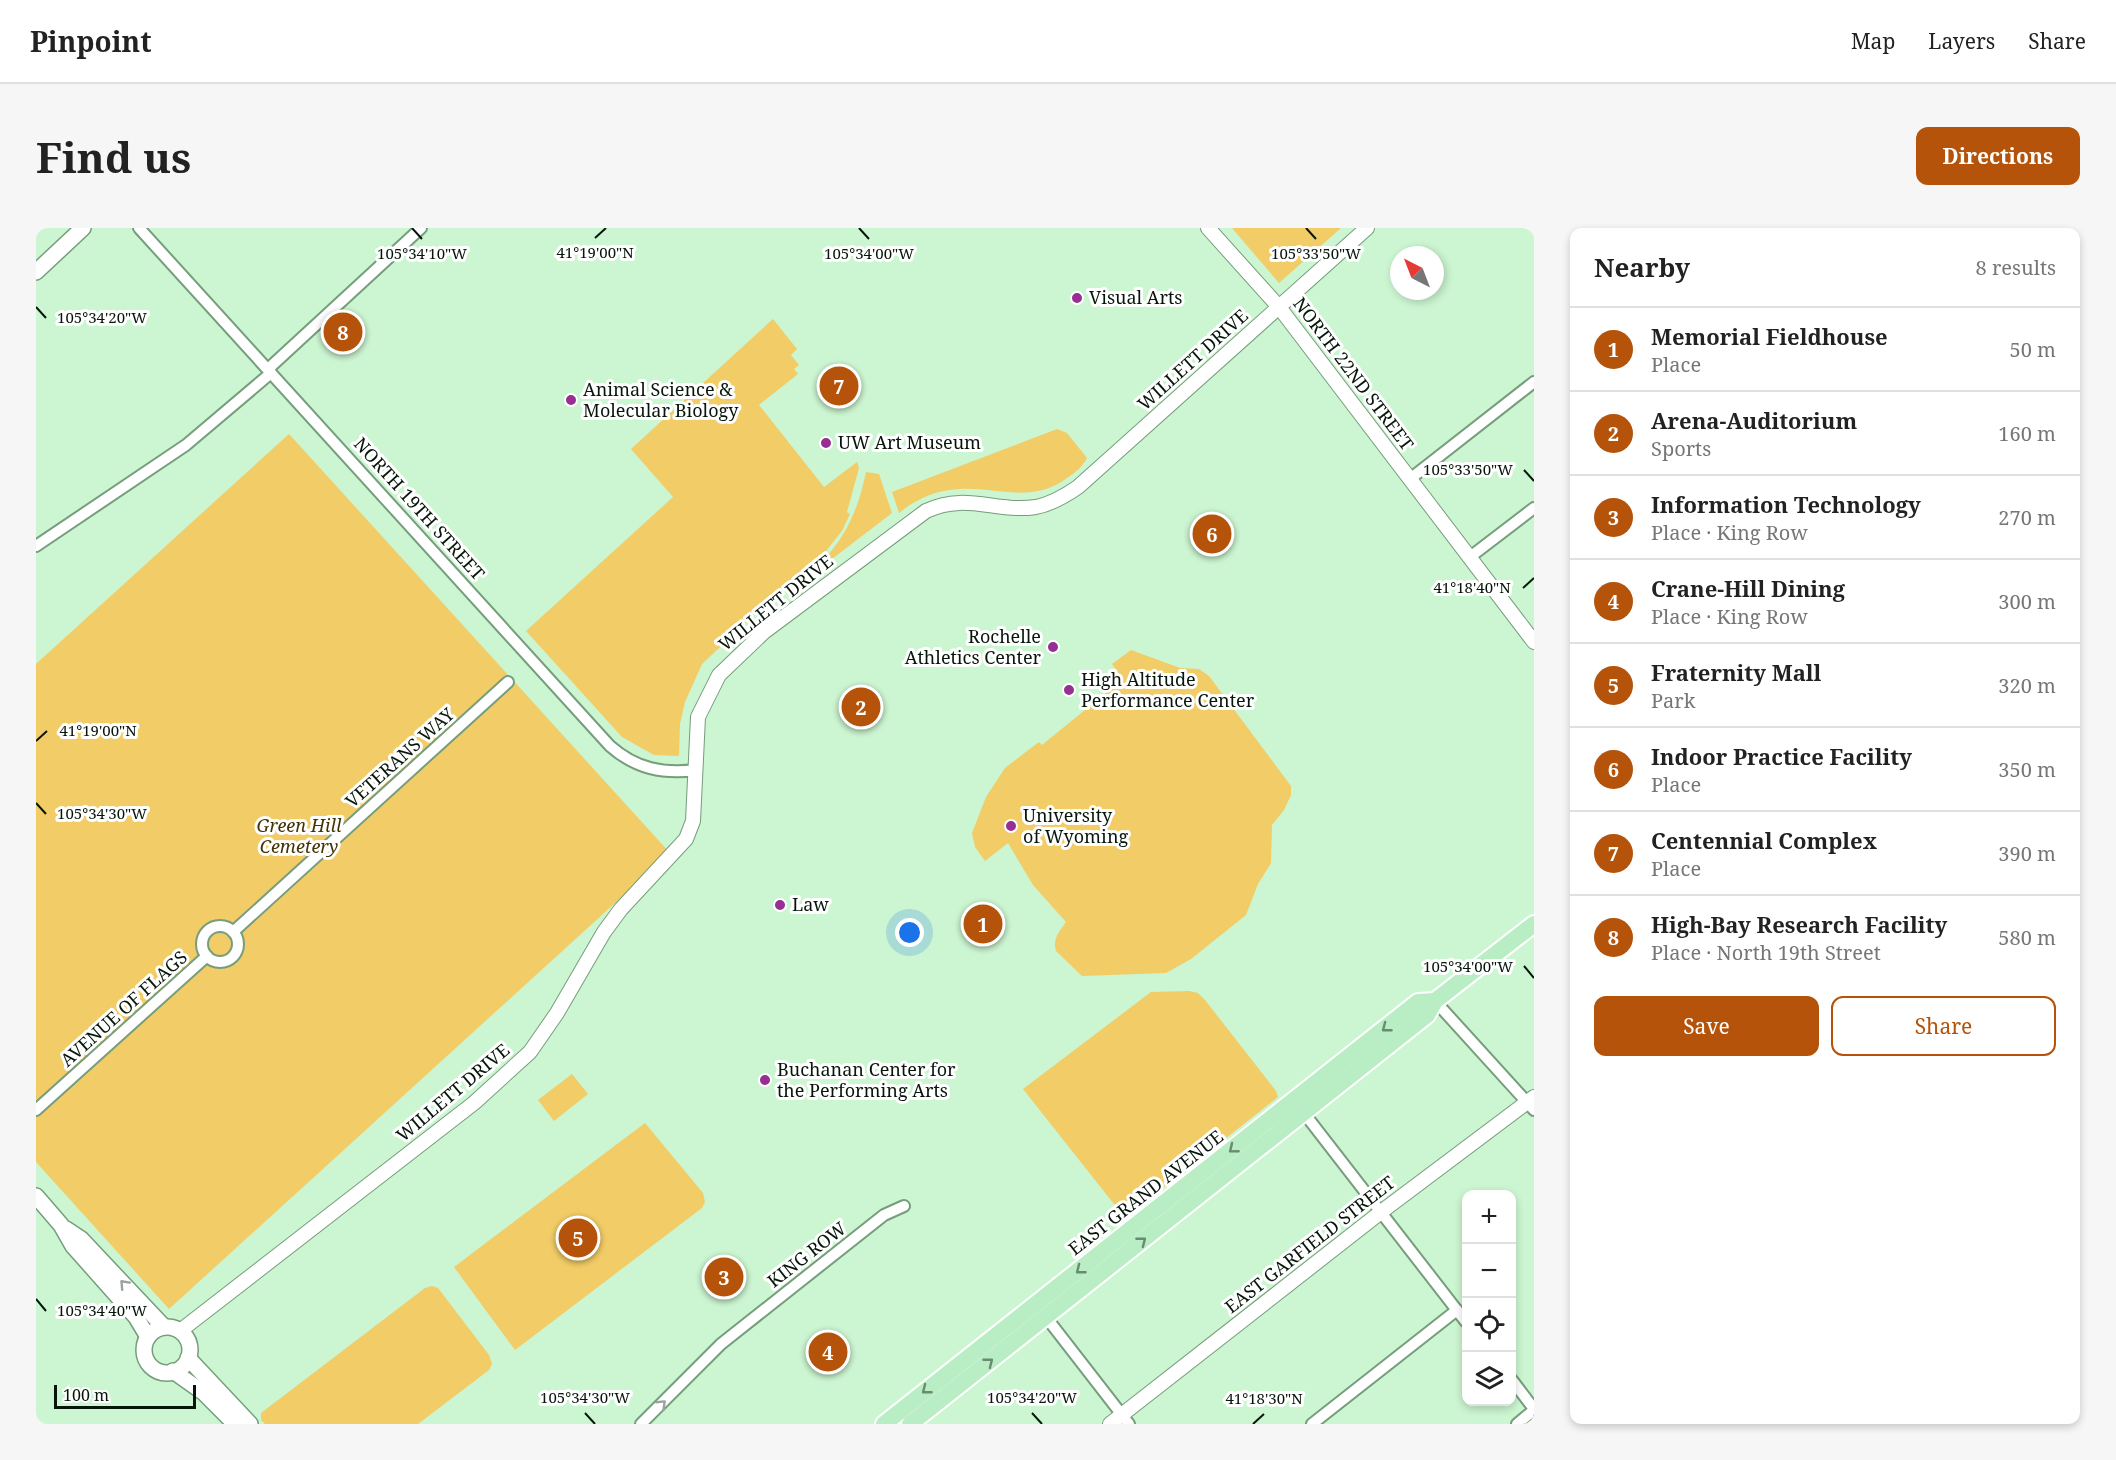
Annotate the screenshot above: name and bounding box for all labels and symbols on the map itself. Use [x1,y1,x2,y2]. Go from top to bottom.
text: 41°19'00"N [556,242,634,262]
text: 105°34'10"W [377,243,467,263]
text: 105°34'00"W [824,243,914,263]
text: 105°33'50"W [1271,243,1361,263]
north arrow [1390,246,1444,300]
place label: Visual Arts [1089,285,1182,309]
marker: Visual Arts [1070,291,1084,305]
street label: NORTH 22ND STREET [1288,292,1419,455]
street label: WILLETT DRIVE [1132,303,1253,415]
text: 105°34'20"W [57,307,147,327]
pin: 8 [324,310,362,354]
pin: 7 [820,364,858,408]
place label: Animal Science & Molecular Biology [583,377,739,422]
marker: Animal Science & Molecular Biology [564,393,578,407]
place label: UW Art Museum [838,430,981,454]
street label: NORTH 19TH STREET [349,432,490,585]
marker: UW Art Museum [819,436,833,450]
text: 105°33'50"W [1423,459,1513,479]
pin: 6 [1192,512,1232,556]
street label: WILLETT DRIVE [713,549,838,656]
text: 41°18'40"N [1433,577,1511,597]
place label: Rochelle Athletics Center [905,624,1042,669]
marker: Rochelle Athletics Center [1046,640,1060,654]
place label: High Altitude Performance Center [1081,667,1255,712]
marker: High Altitude Performance Center [1062,683,1076,697]
pin: 2 [842,684,880,730]
street label: VETERANS WAY [340,701,459,813]
text: 41°19'00"N [59,720,137,740]
text: 105°34'30"W [57,803,147,823]
place label: University of Wyoming [1023,803,1128,848]
park label: Green Hill Cemetery [257,813,342,858]
marker: University of Wyoming [1004,819,1018,833]
place label: Law [792,892,829,916]
marker: Law [773,898,787,912]
pin: 1 [964,902,1002,946]
your location [895,918,924,947]
street label: AVENUE OF FLAGS [55,945,192,1072]
text: 105°34'00"W [1423,956,1513,976]
one-way arrow [1382,1021,1393,1032]
street label: WILLETT DRIVE [391,1038,514,1147]
place label: Buchanan Center for the Performing Arts [777,1057,956,1102]
marker: Buchanan Center for the Performing Arts [758,1073,772,1087]
street label: EAST GRAND AVENUE [1063,1124,1228,1260]
one-way arrow [1228,1142,1239,1153]
street label: EAST GARFIELD STREET [1219,1170,1399,1318]
pin: 5 [558,1216,598,1260]
street label: KING ROW [762,1216,851,1293]
one-way arrow [1135,1237,1146,1248]
pin: 3 [704,1254,744,1300]
one-way arrow [1076,1263,1087,1274]
one-way arrow [120,1281,131,1291]
text: 105°34'40"W [57,1300,147,1320]
pin: 4 [808,1330,848,1374]
one-way arrow [982,1358,993,1369]
scale bar [54,1382,196,1410]
one-way arrow [922,1383,933,1394]
text: 105°34'30"W [540,1387,630,1407]
text: 105°34'20"W [987,1387,1077,1407]
text: 41°18'30"N [1225,1388,1303,1408]
one-way arrow [655,1401,666,1412]

